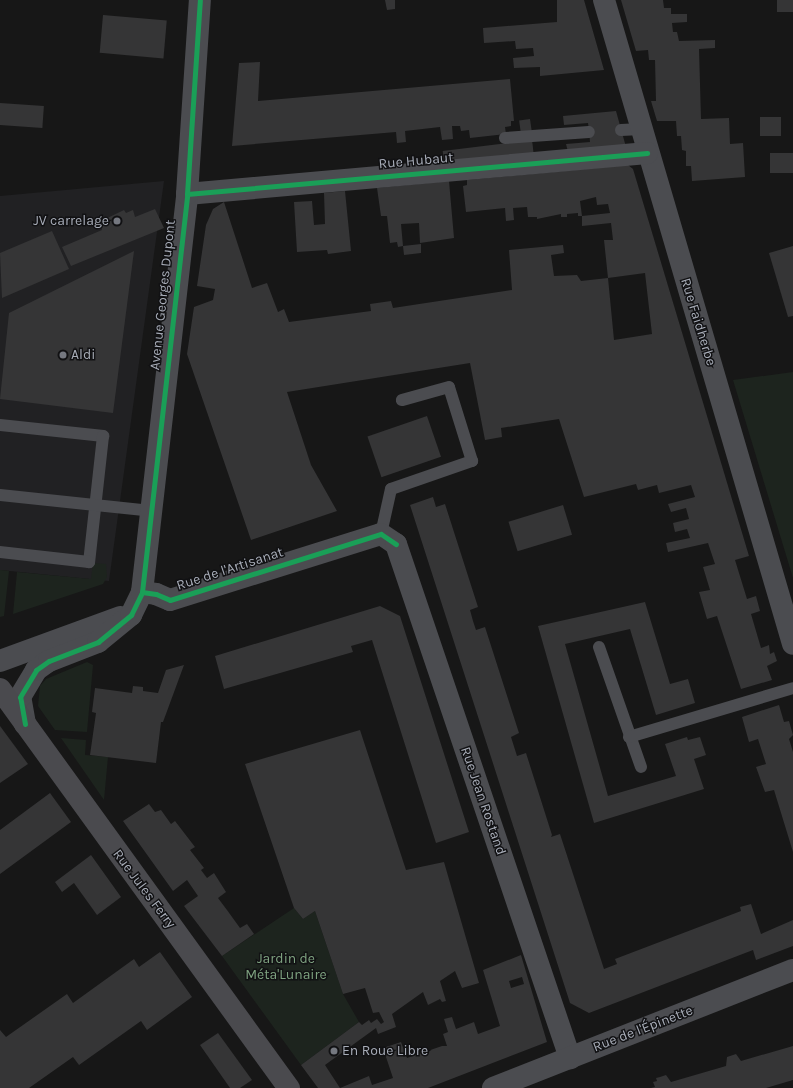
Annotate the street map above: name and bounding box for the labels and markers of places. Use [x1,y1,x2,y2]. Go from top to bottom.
place label: JV carrelage [33,213,109,229]
marker: JV carrelage [112,216,122,226]
place label: Aldi [71,347,95,363]
marker: Aldi [58,350,68,360]
place label: En Roue Libre [342,1043,428,1059]
marker: En Roue Libre [329,1046,339,1056]

